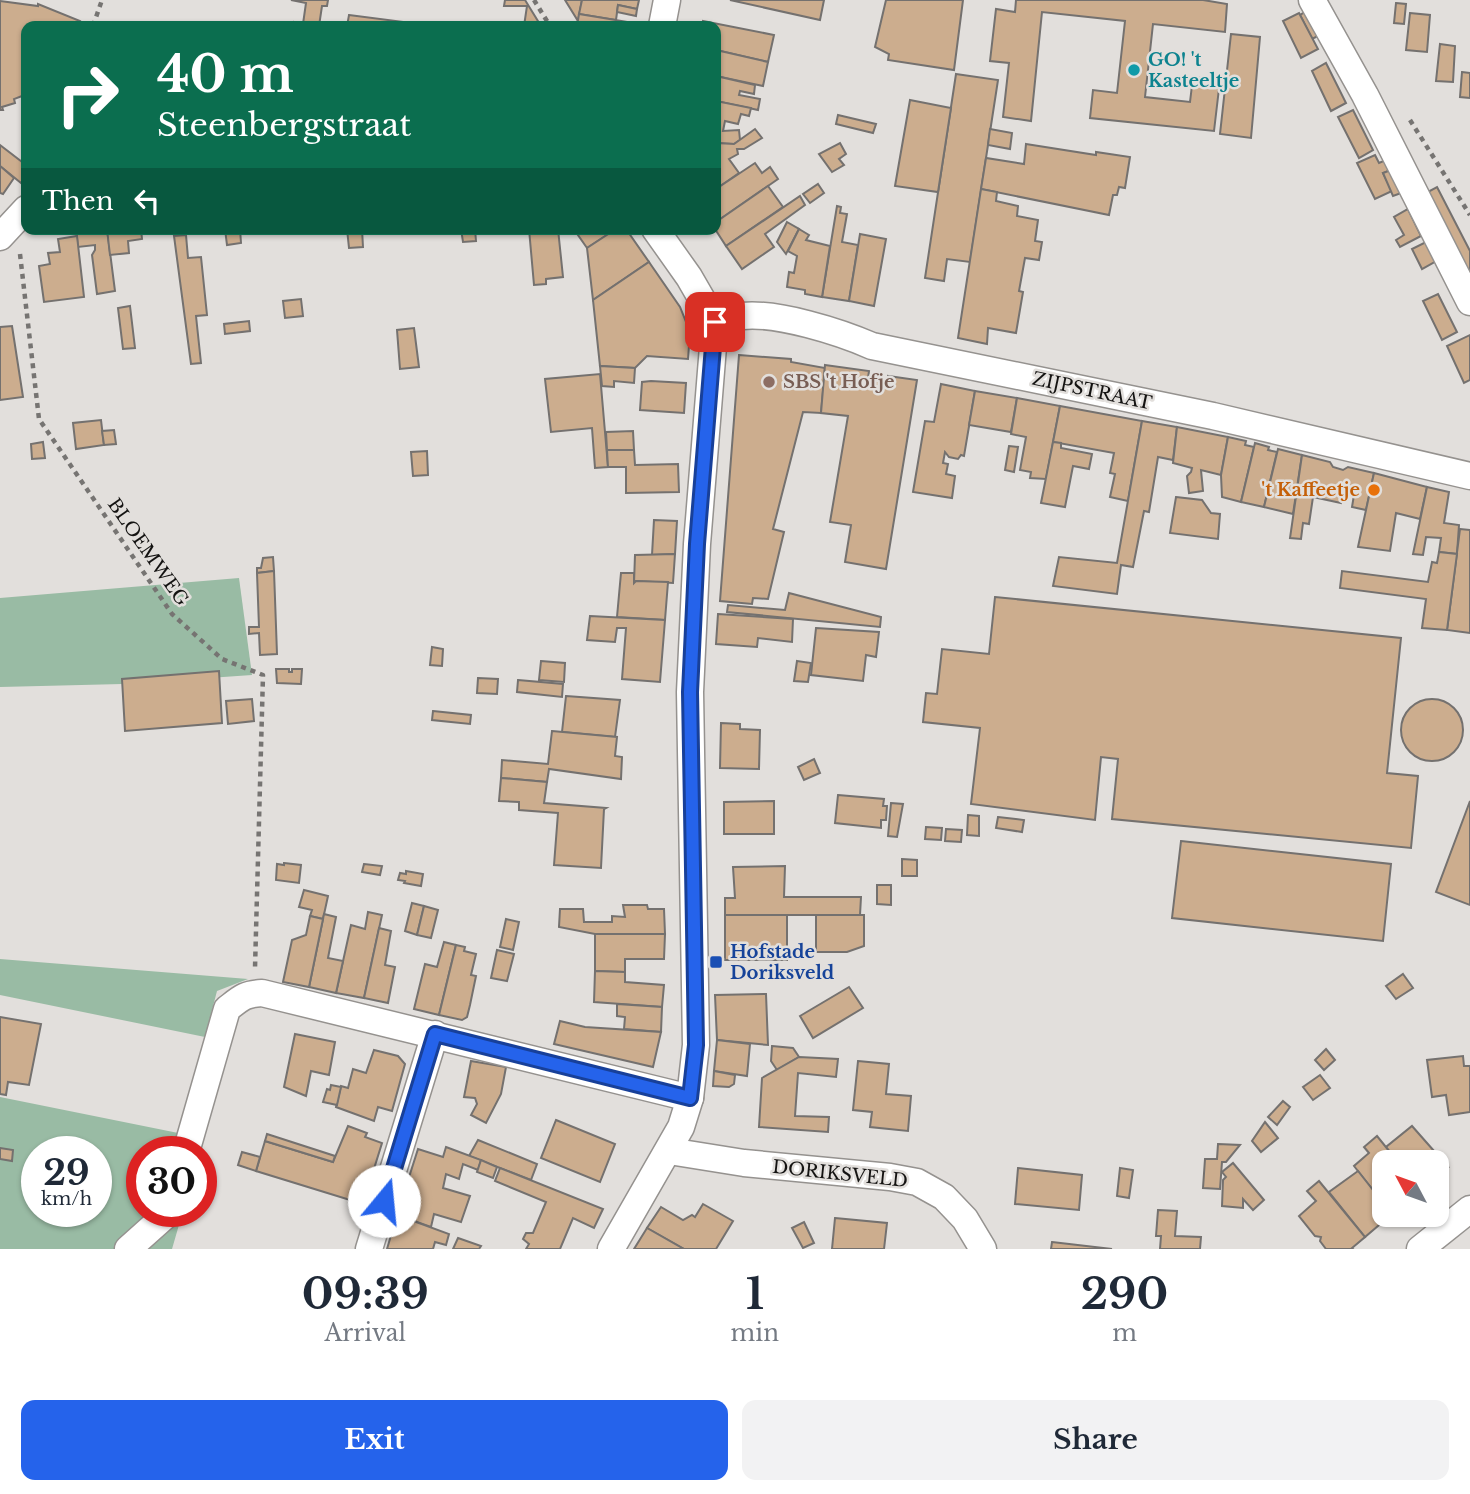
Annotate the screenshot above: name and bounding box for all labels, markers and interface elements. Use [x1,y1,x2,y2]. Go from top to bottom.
text: 40 m [157,44,294,105]
icon: right [42,49,133,140]
place label: GO! 't Kasteeltje [1148,49,1239,92]
marker: GO! 't Kasteeltje [1126,62,1142,78]
text: Steenbergstraat [157,105,411,145]
icon: left [128,182,166,220]
text: Then [42,185,114,217]
pin [685,292,745,352]
icon: arrive [696,303,734,341]
street label: ZIJPSTRAAT [1030,368,1154,415]
place label: SBS 't Hofje [783,371,894,393]
marker: SBS 't Hofje [761,374,777,390]
place label: 't Kaffeetje [1261,479,1360,501]
marker: 't Kaffeetje [1366,482,1382,498]
street label: BLOEMWEG [103,494,193,610]
place label: Hofstade Doriksveld [730,941,835,984]
marker: Hofstade Doriksveld [708,954,724,970]
speed limit sign: 30 [126,1136,217,1227]
north arrow [1372,1150,1449,1227]
map controls [1372,1150,1449,1227]
text: 29 [43,1151,90,1194]
street label: DORIKSVELD [771,1156,909,1192]
position arrow [347,1164,421,1238]
text: km/h [41,1188,92,1210]
text: 09:39 [302,1268,429,1320]
text: 1 [746,1268,764,1320]
text: 290 [1081,1268,1168,1320]
text: Arrival [325,1319,406,1347]
text: min [731,1319,779,1347]
text: m [1112,1319,1137,1347]
button: Exit [21,1400,728,1480]
button: Share [742,1400,1449,1480]

